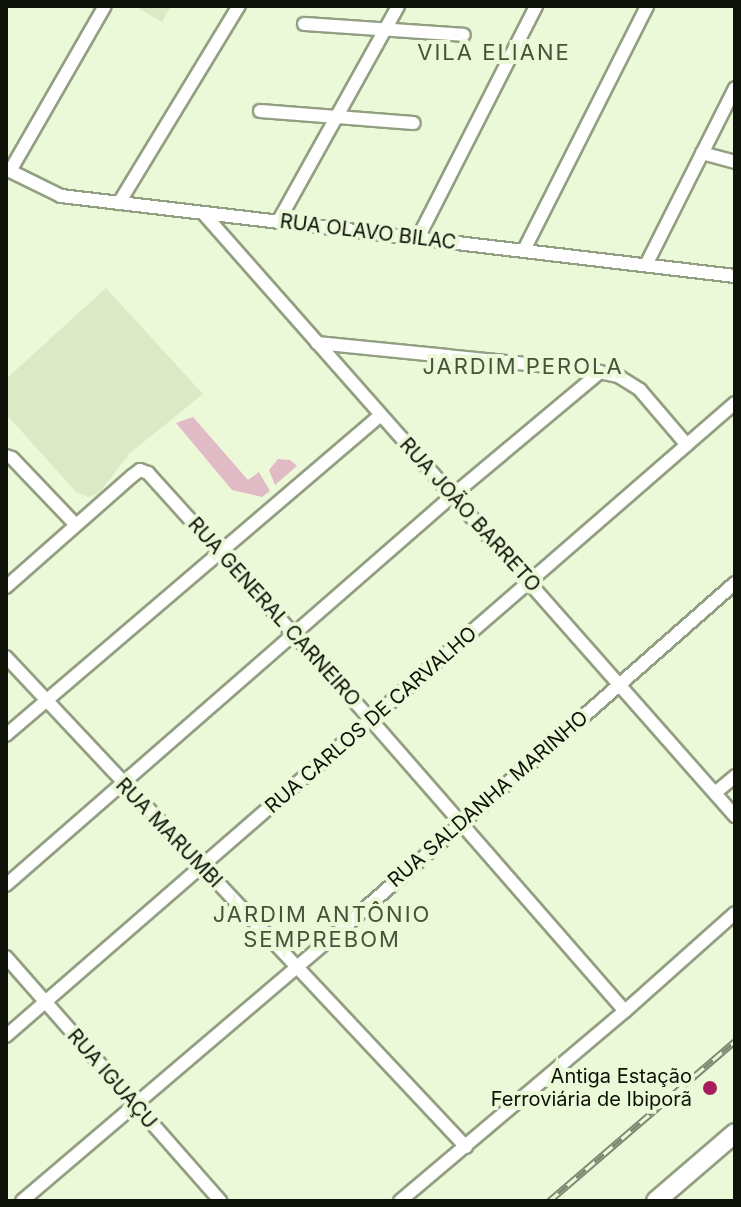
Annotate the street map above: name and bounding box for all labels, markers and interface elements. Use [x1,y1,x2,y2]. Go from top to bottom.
district label: VILA ELIANE [417,40,571,66]
street label: RUA OLAVO BILAC [279,209,457,255]
district label: JARDIM PEROLA [422,354,624,380]
street label: RUA JOÃO BARRETO [394,433,546,597]
street label: RUA GENERAL CARNEIRO [183,513,365,711]
street label: RUA CARLOS DE CARVALHO [260,622,482,818]
street label: RUA SALDANHA MARINHO [383,706,593,892]
street label: RUA MARUMBI [111,773,227,893]
district label: JARDIM ANTÔNIO SEMPREBOM [213,901,431,952]
street label: RUA IGUAÇU [62,1024,162,1134]
place label: Antiga Estação Ferroviária de Ibiporã [491,1064,692,1111]
marker: Antiga Estação Ferroviária de Ibiporã [699,1077,721,1099]

